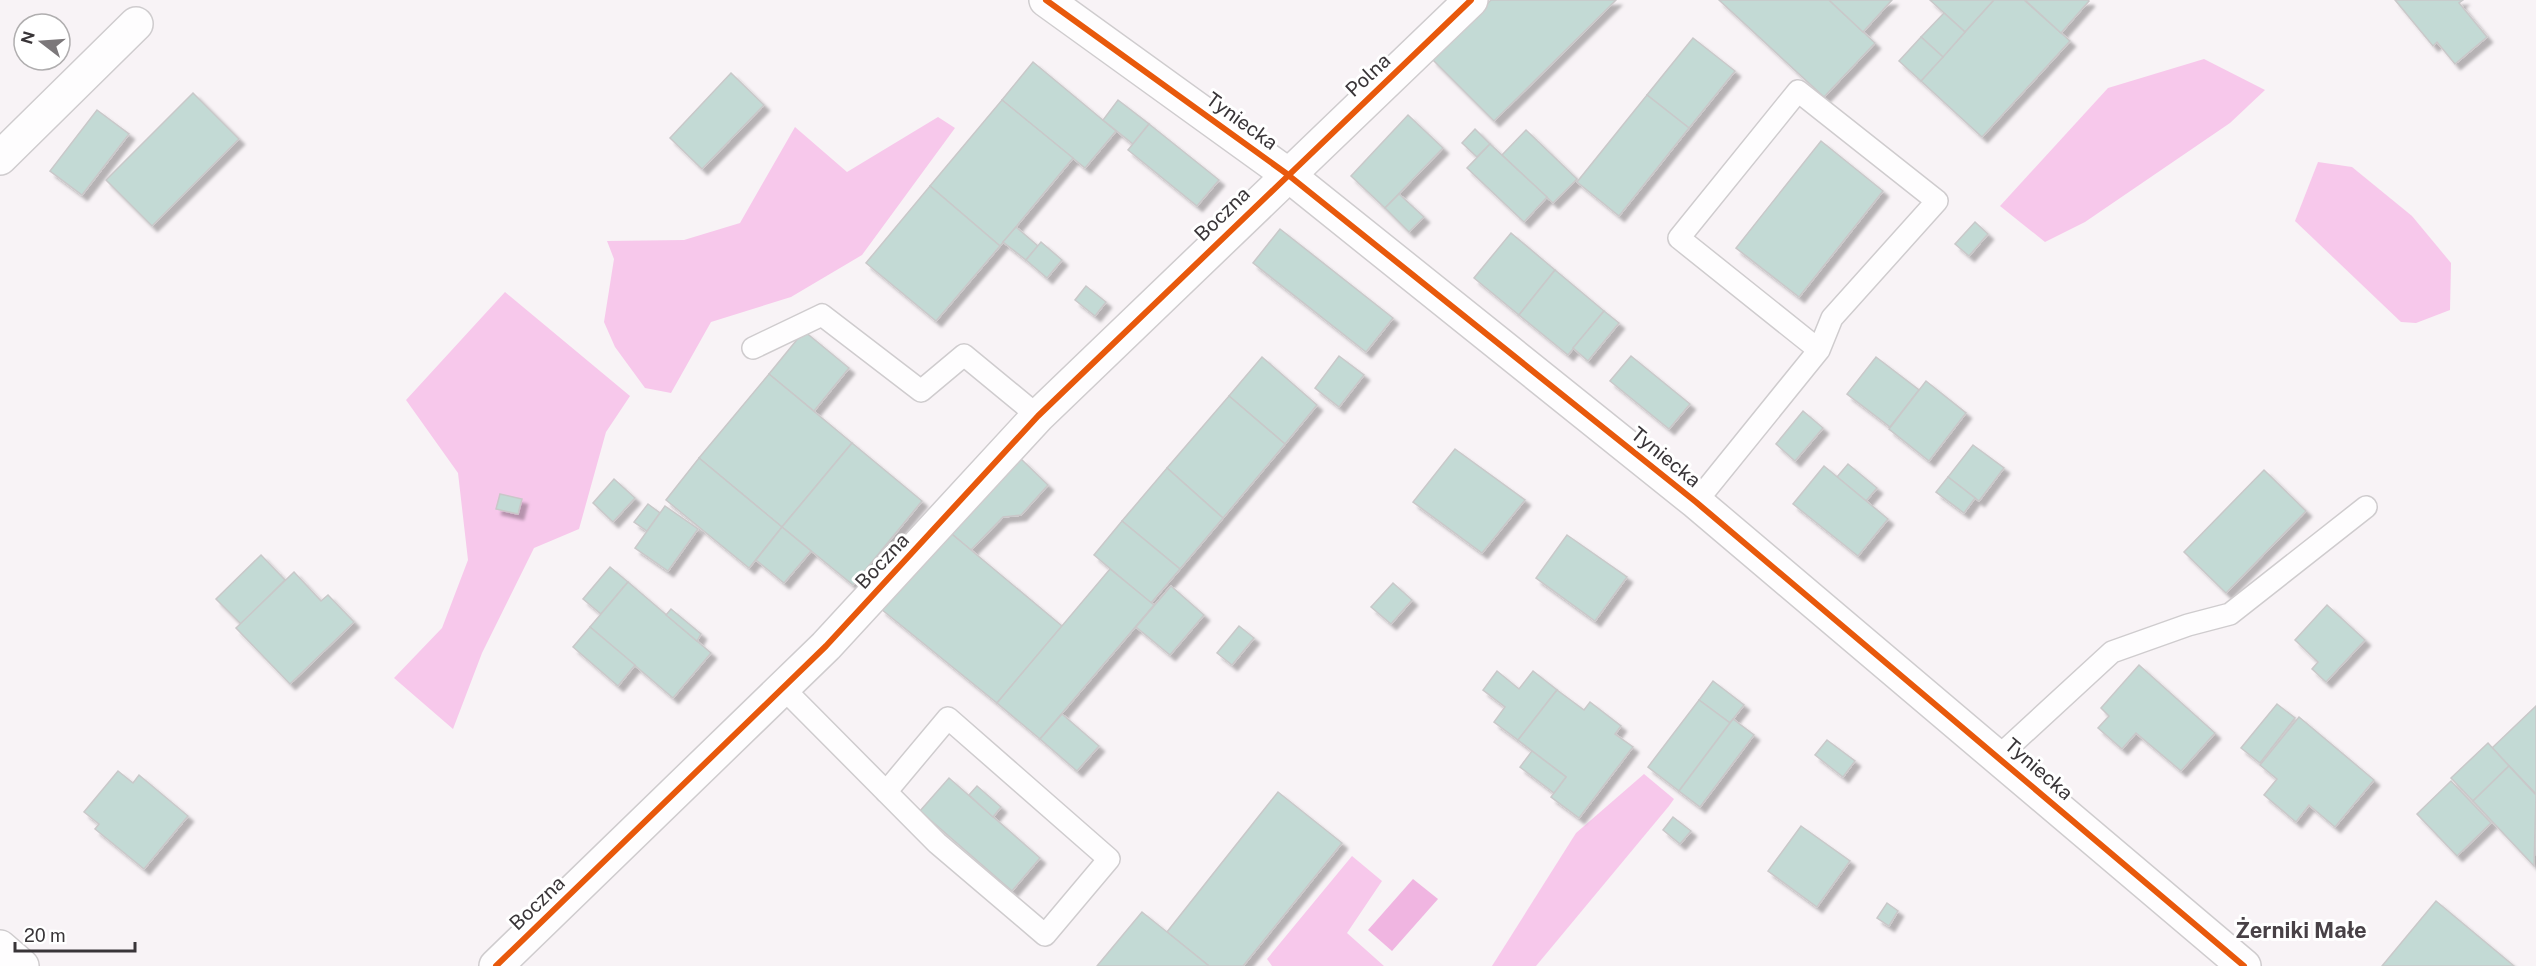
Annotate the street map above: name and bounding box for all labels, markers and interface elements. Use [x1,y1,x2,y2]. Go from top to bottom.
north arrow [12,12,72,72]
text: N [17,29,39,47]
street label: Polna [1341,48,1395,102]
street label: Tyniecka [1202,87,1282,155]
street label: Boczna [1189,182,1255,246]
street label: Tyniecka [1626,422,1706,492]
street label: Boczna [850,528,914,594]
street label: Tyniecka [2000,733,2078,805]
street label: Boczna [504,871,570,935]
scale bar [15,915,135,953]
district label: Żerniki Małe [2235,917,2367,943]
text: 20 m [24,925,66,946]

